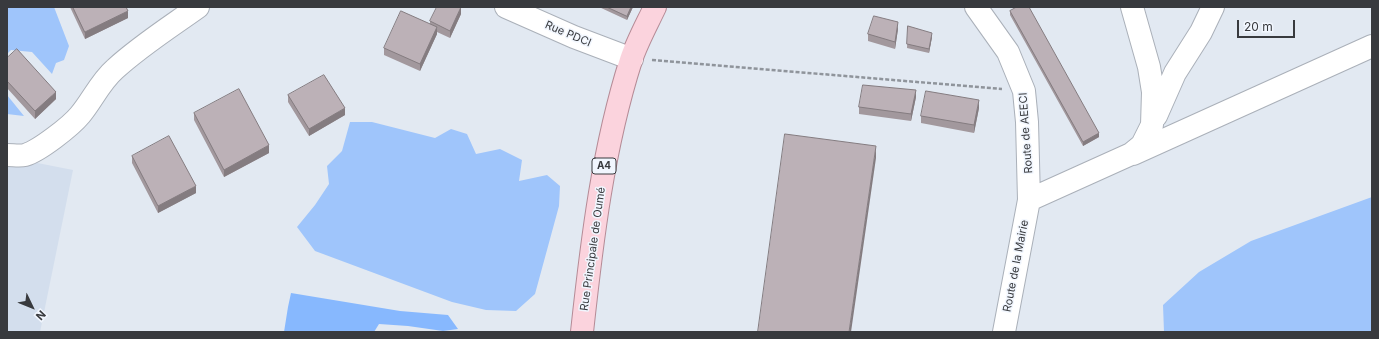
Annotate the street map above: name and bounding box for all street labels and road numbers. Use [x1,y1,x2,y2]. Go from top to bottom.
street label: Rue PDCI [543,18,593,50]
street label: Route de AEECI [1017,92,1035,174]
road number: A4 [592,158,616,174]
street label: Rue Principale de Oumé [578,186,608,312]
street label: Route de la Mairie [1001,219,1031,313]

